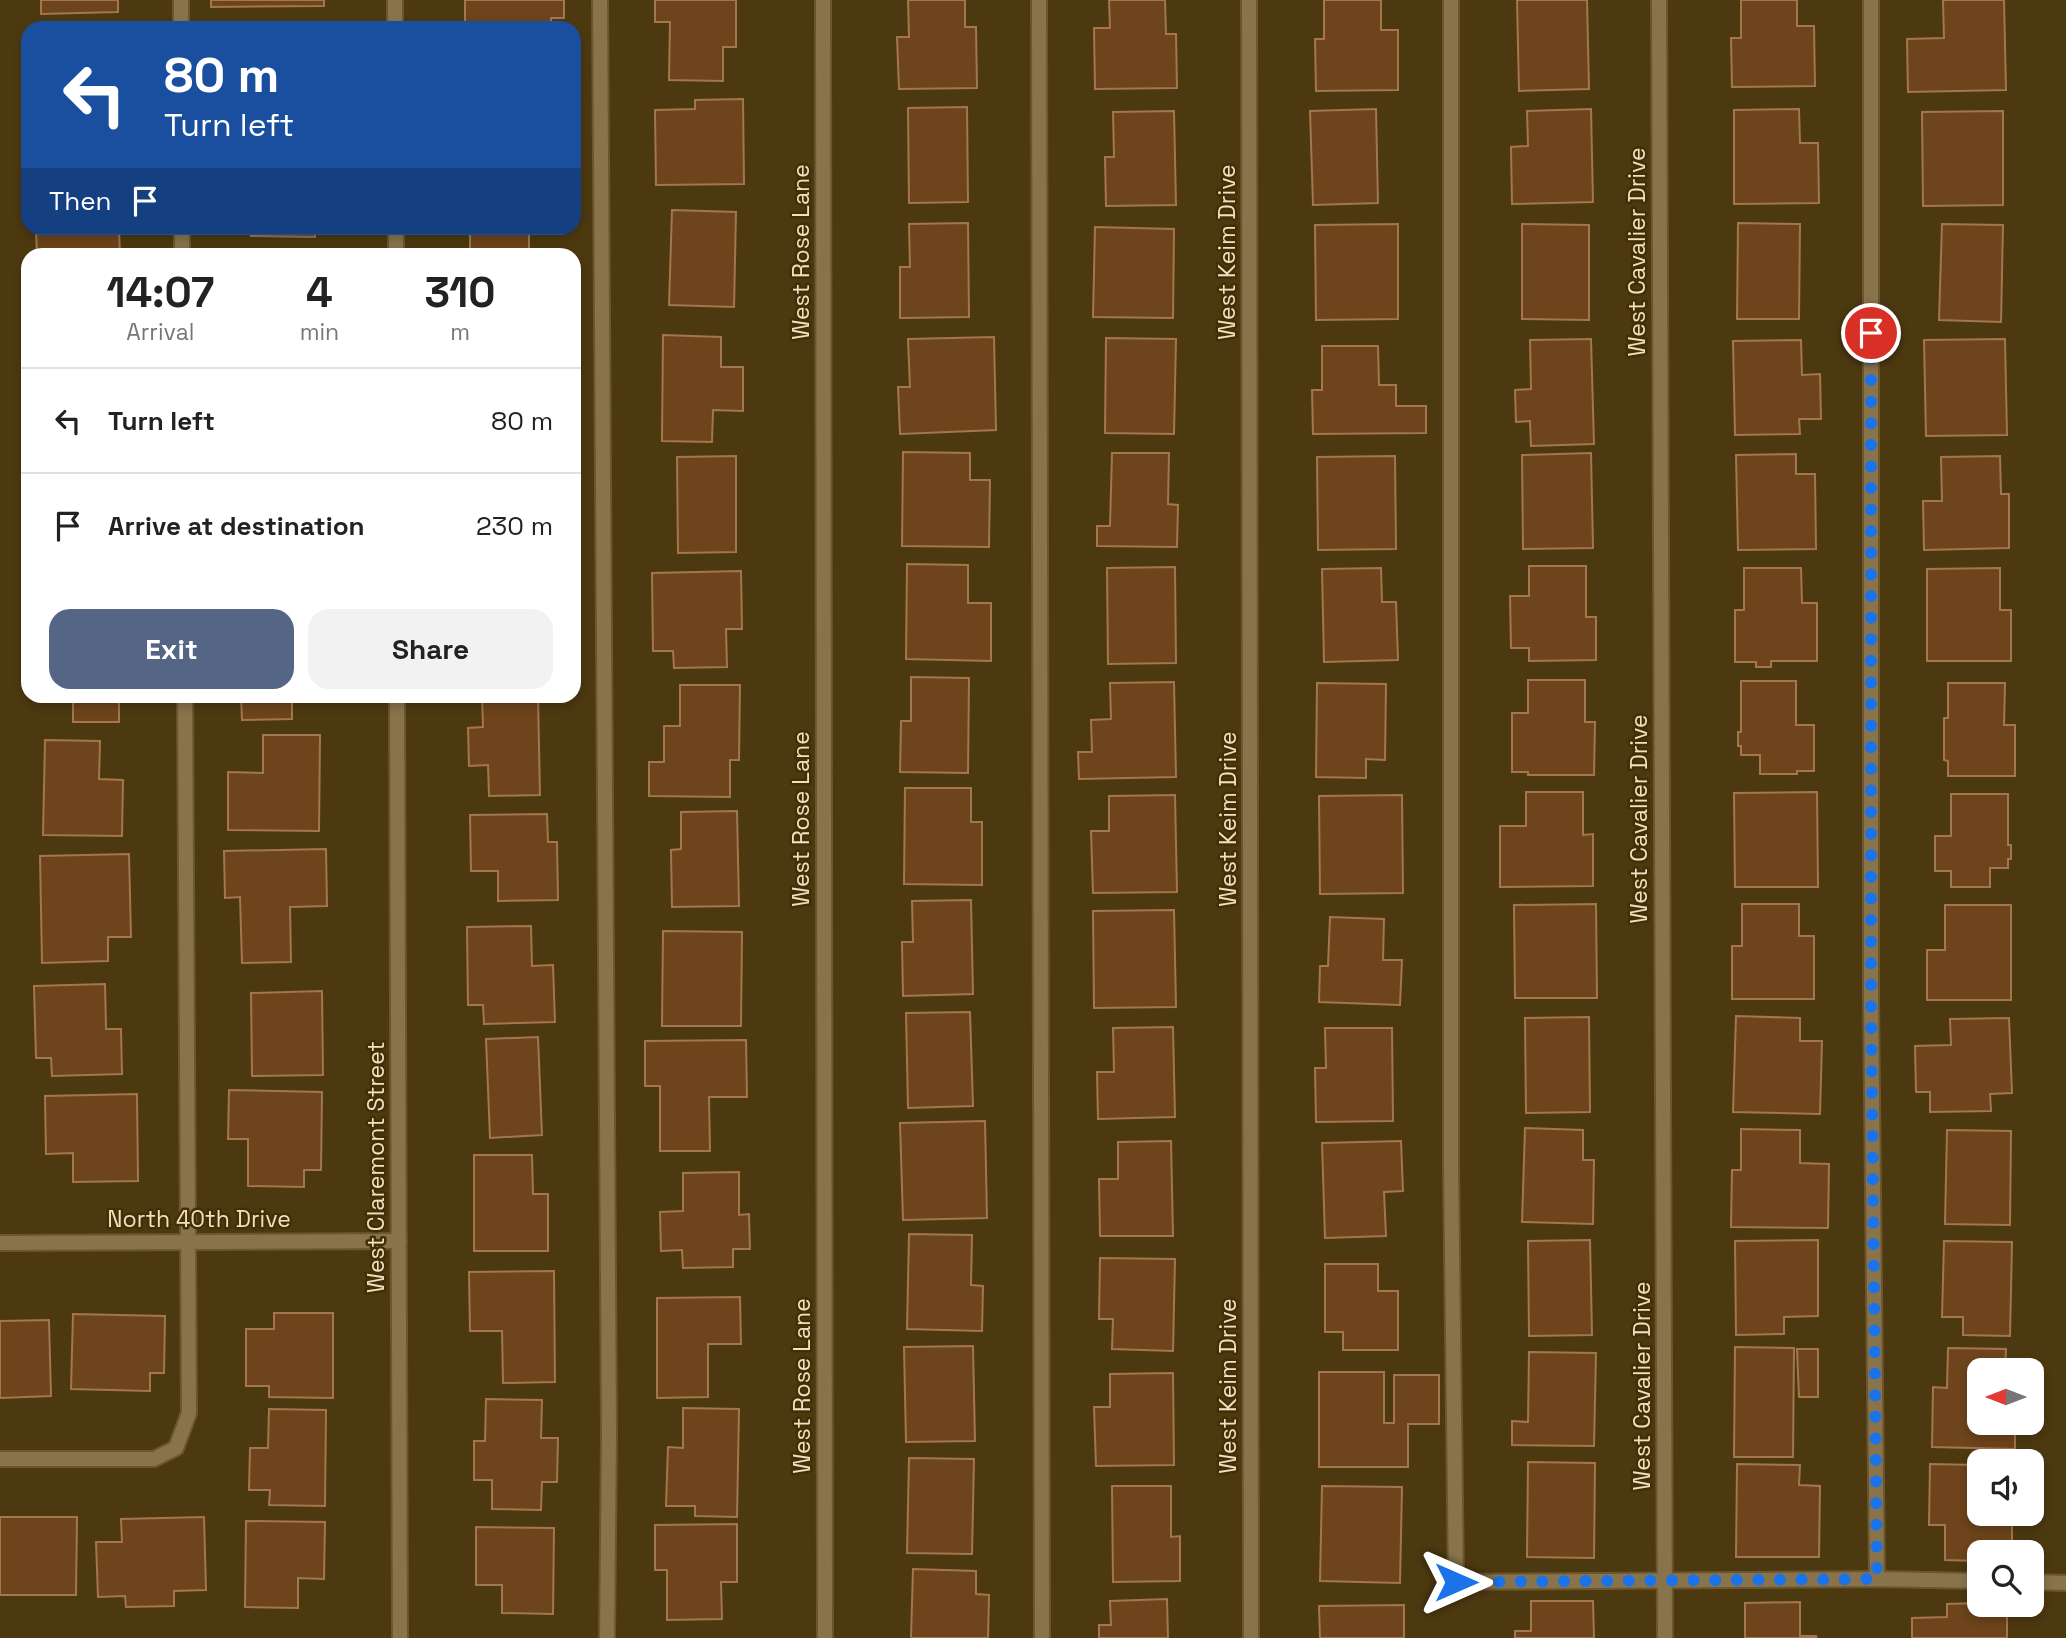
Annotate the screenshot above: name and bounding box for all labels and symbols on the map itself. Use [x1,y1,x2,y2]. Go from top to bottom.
street label: West Cavalier Drive [1622,148,1652,356]
street label: West Rose Lane [786,164,816,340]
street label: West Keim Drive [1212,164,1242,340]
pin [1841,303,1901,363]
street label: West Cavalier Drive [1624,715,1654,923]
street label: West Rose Lane [786,731,816,907]
street label: West Keim Drive [1213,731,1243,907]
street label: West Claremont Street [361,1041,391,1293]
street label: North 40th Drive [107,1204,291,1234]
street label: West Cavalier Drive [1627,1282,1657,1490]
street label: West Rose Lane [787,1298,817,1474]
street label: West Keim Drive [1213,1298,1243,1474]
north arrow [1967,1358,2044,1435]
position arrow [1419,1545,1493,1619]

